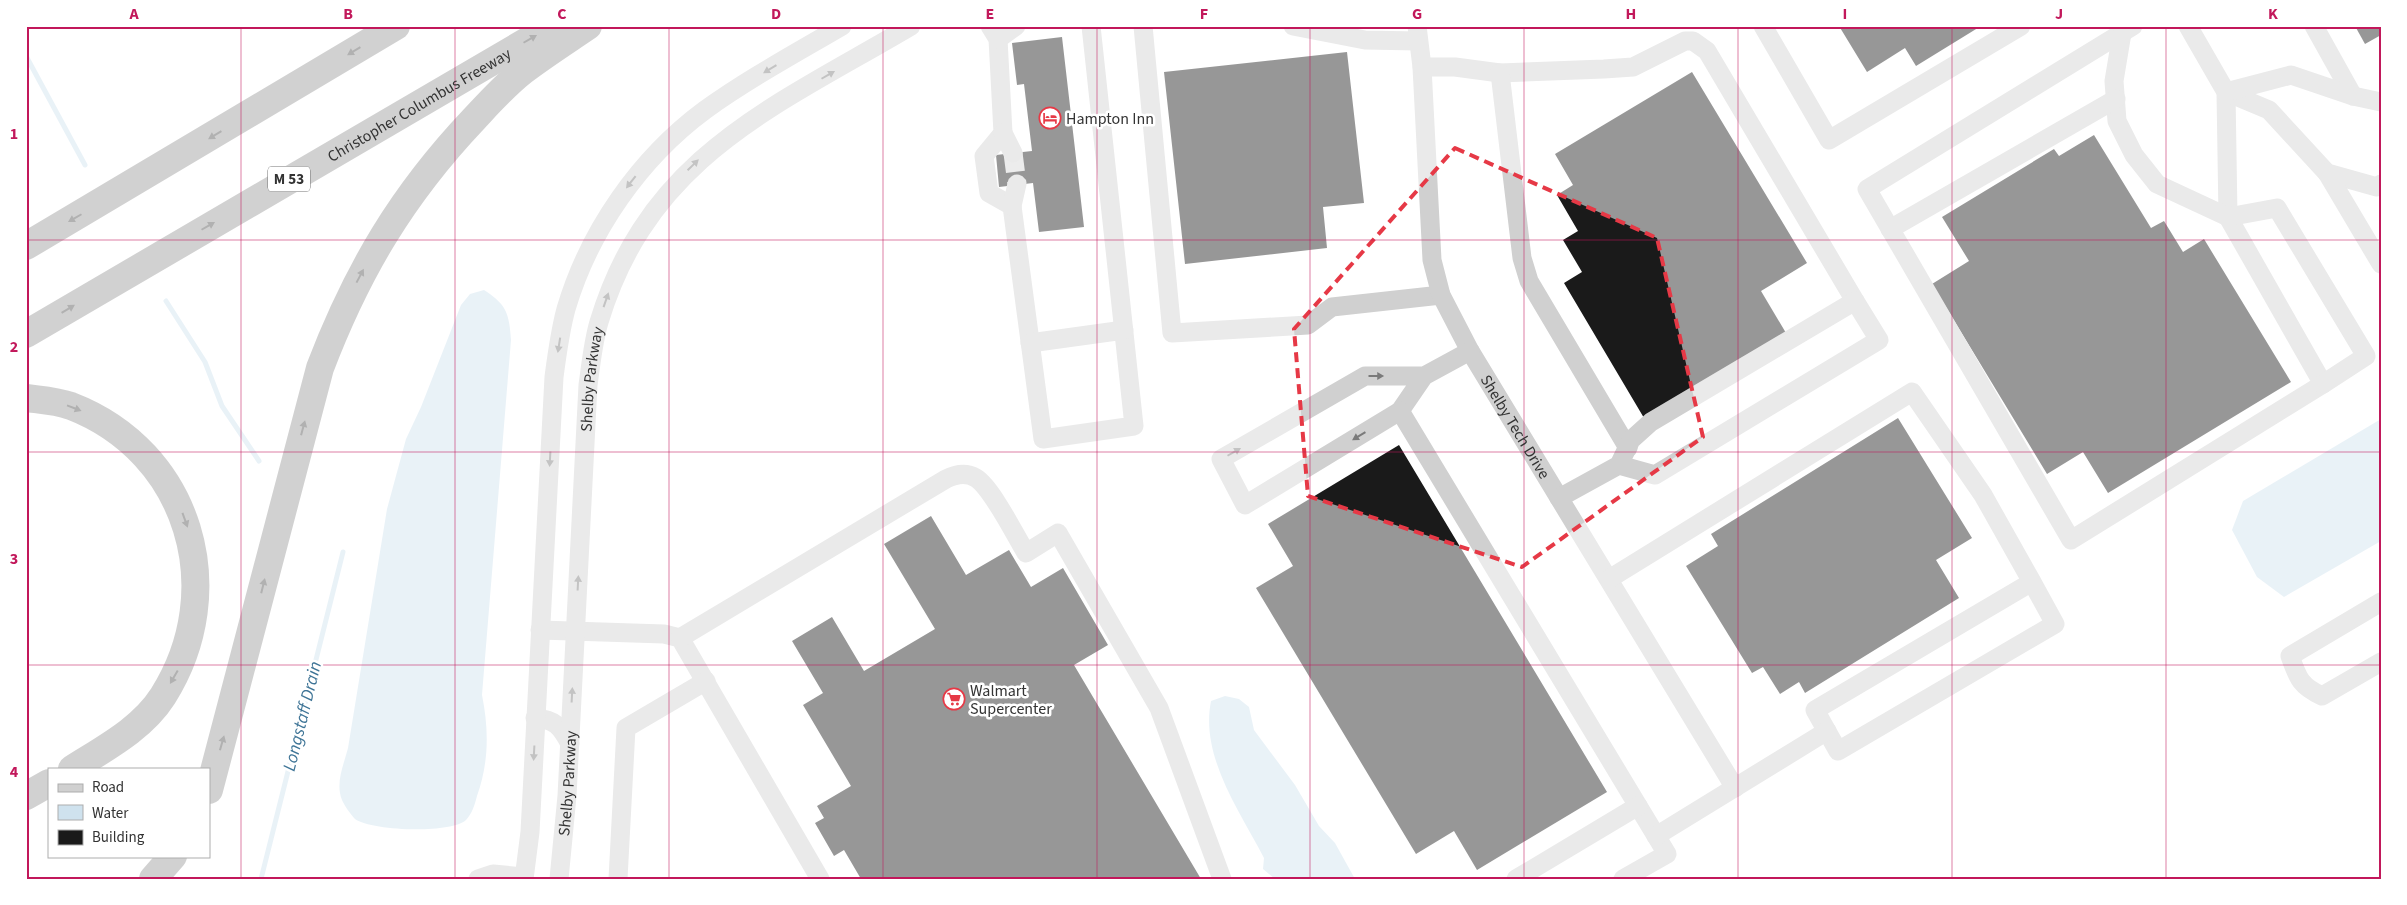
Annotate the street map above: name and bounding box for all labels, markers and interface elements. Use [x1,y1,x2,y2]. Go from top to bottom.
text: A [128,3,139,25]
text: B [343,3,353,25]
text: C [557,3,567,25]
text: D [771,3,781,25]
text: E [986,3,994,25]
text: F [1200,3,1208,25]
text: G [1412,3,1422,25]
text: H [1626,3,1636,25]
text: I [1843,3,1847,25]
text: J [2055,3,2063,25]
text: K [2268,3,2278,25]
one-way arrow [524,35,537,44]
street label: Christopher Columbus Freeway [323,43,516,168]
one-way arrow [347,47,360,56]
one-way arrow [763,65,776,74]
one-way arrow [821,71,834,80]
hotel icon: Hampton Inn [1038,106,1062,130]
place label: Hampton Inn [1066,108,1154,130]
text: 1 [10,123,18,145]
one-way arrow [208,131,221,140]
one-way arrow [687,159,699,171]
road number: M 53 [268,166,310,192]
one-way arrow [626,175,637,188]
one-way arrow [68,213,81,222]
one-way arrow [201,222,215,231]
one-way arrow [356,269,364,284]
one-way arrow [603,293,610,308]
one-way arrow [62,304,75,313]
street label: Shelby Parkway [576,324,609,432]
text: 2 [10,336,18,358]
one-way arrow [555,338,563,354]
street label: Shelby Tech Drive [1475,371,1555,483]
one-way arrow [1368,372,1384,380]
one-way arrow [67,404,82,412]
one-way arrow [300,421,308,436]
one-way arrow [1352,432,1365,441]
one-way arrow [1227,447,1240,456]
one-way arrow [545,452,553,468]
one-way arrow [181,513,189,528]
text: 3 [10,548,18,570]
one-way arrow [574,575,582,591]
one-way arrow [259,578,267,593]
water label: Longstaff Drain [277,659,328,774]
one-way arrow [170,670,178,684]
place label: Walmart Supercenter [970,680,1052,720]
one-way arrow [568,687,576,703]
supermarket icon: Walmart Supercenter [942,687,966,711]
street label: Shelby Parkway [553,730,582,837]
one-way arrow [219,735,227,750]
one-way arrow [529,746,537,762]
text: 4 [10,761,19,783]
legend [48,768,210,858]
text: Road [92,777,124,798]
text: Water [92,803,129,824]
text: Building [92,827,145,848]

